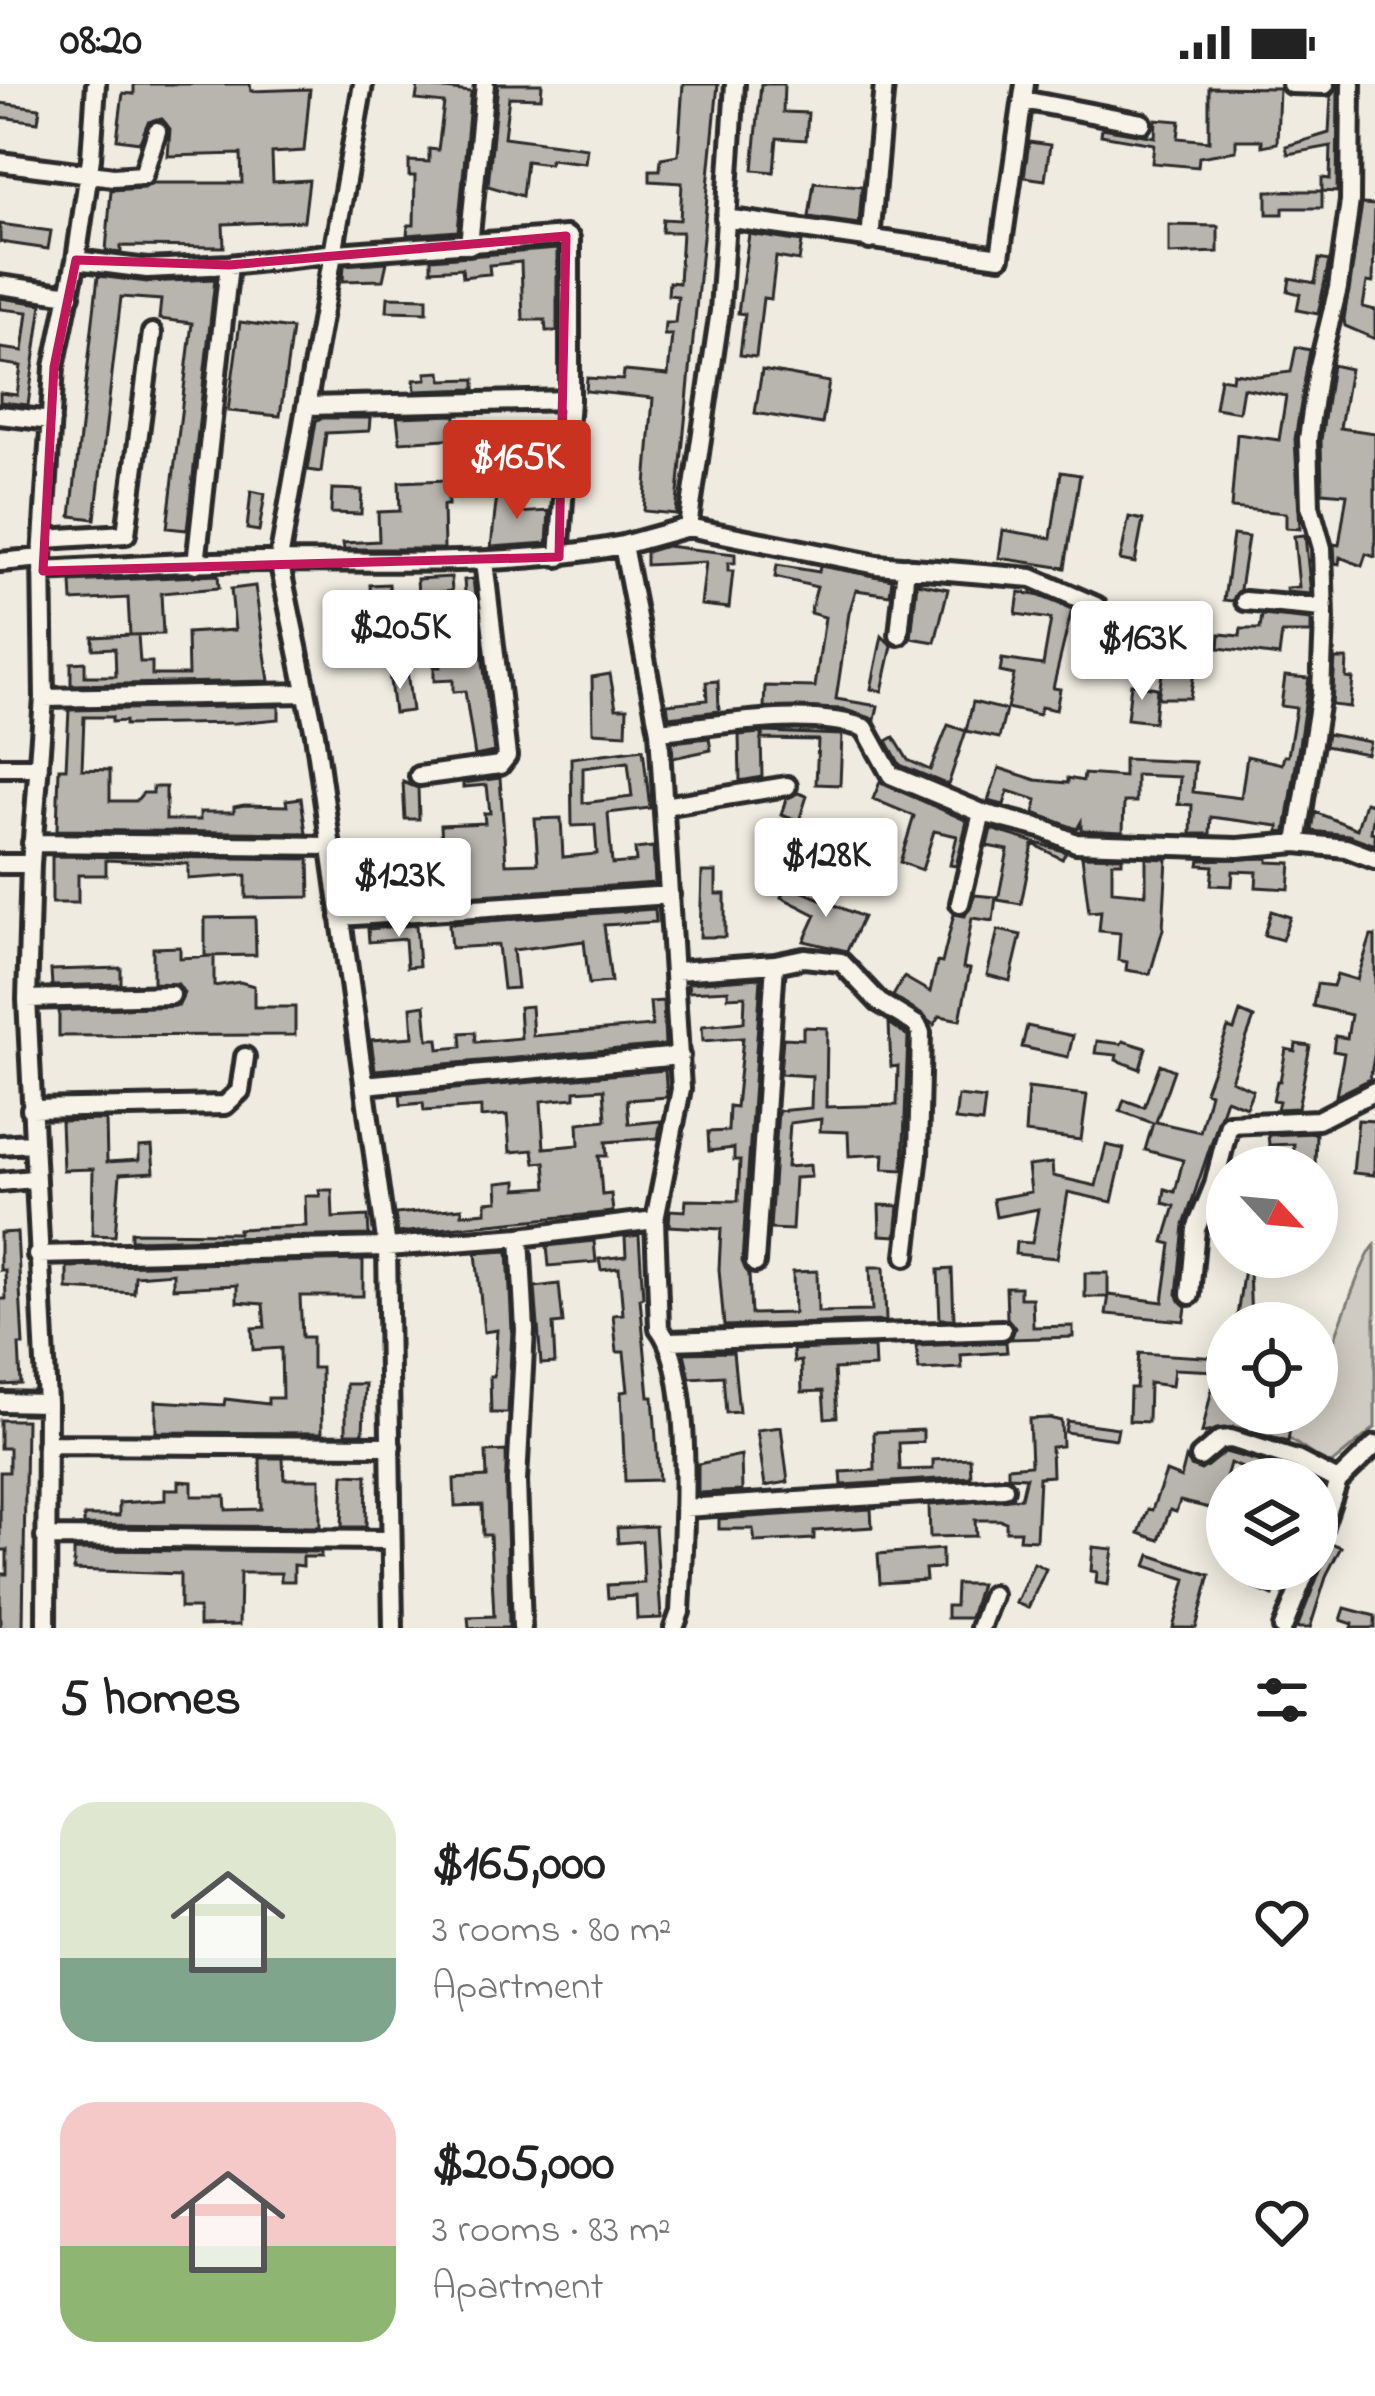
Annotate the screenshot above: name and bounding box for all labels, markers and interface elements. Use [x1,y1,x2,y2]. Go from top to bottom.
text: 08:20 [60,9,142,75]
pin: $165K [433,420,601,522]
text: $165K [470,430,564,487]
pin: $205K [316,590,484,692]
text: $205K [349,600,451,657]
pin: $163K [1058,601,1226,703]
text: $163K [1098,611,1186,668]
pin: $128K [742,818,910,920]
text: $128K [782,828,870,885]
pin: $123K [315,838,483,940]
text: $123K [354,848,444,905]
north arrow [1206,1146,1338,1278]
map controls [1206,1146,1338,1590]
button: locate [1206,1302,1338,1434]
button: layers [1206,1458,1338,1590]
text: 5 homes [60,1663,241,1738]
icon: filters [1249,1667,1315,1733]
text: $165,000 [432,1828,606,1903]
icon: home [156,1850,300,1994]
icon: heart [1249,1889,1315,1955]
text: 3 rooms · 80 m² [432,1903,672,1960]
text: Apartment [432,1960,604,2017]
text: $205,000 [432,2128,614,2203]
icon: home [156,2150,300,2294]
icon: heart [1249,2189,1315,2255]
text: 3 rooms · 83 m² [432,2203,671,2260]
text: Apartment [432,2260,604,2317]

